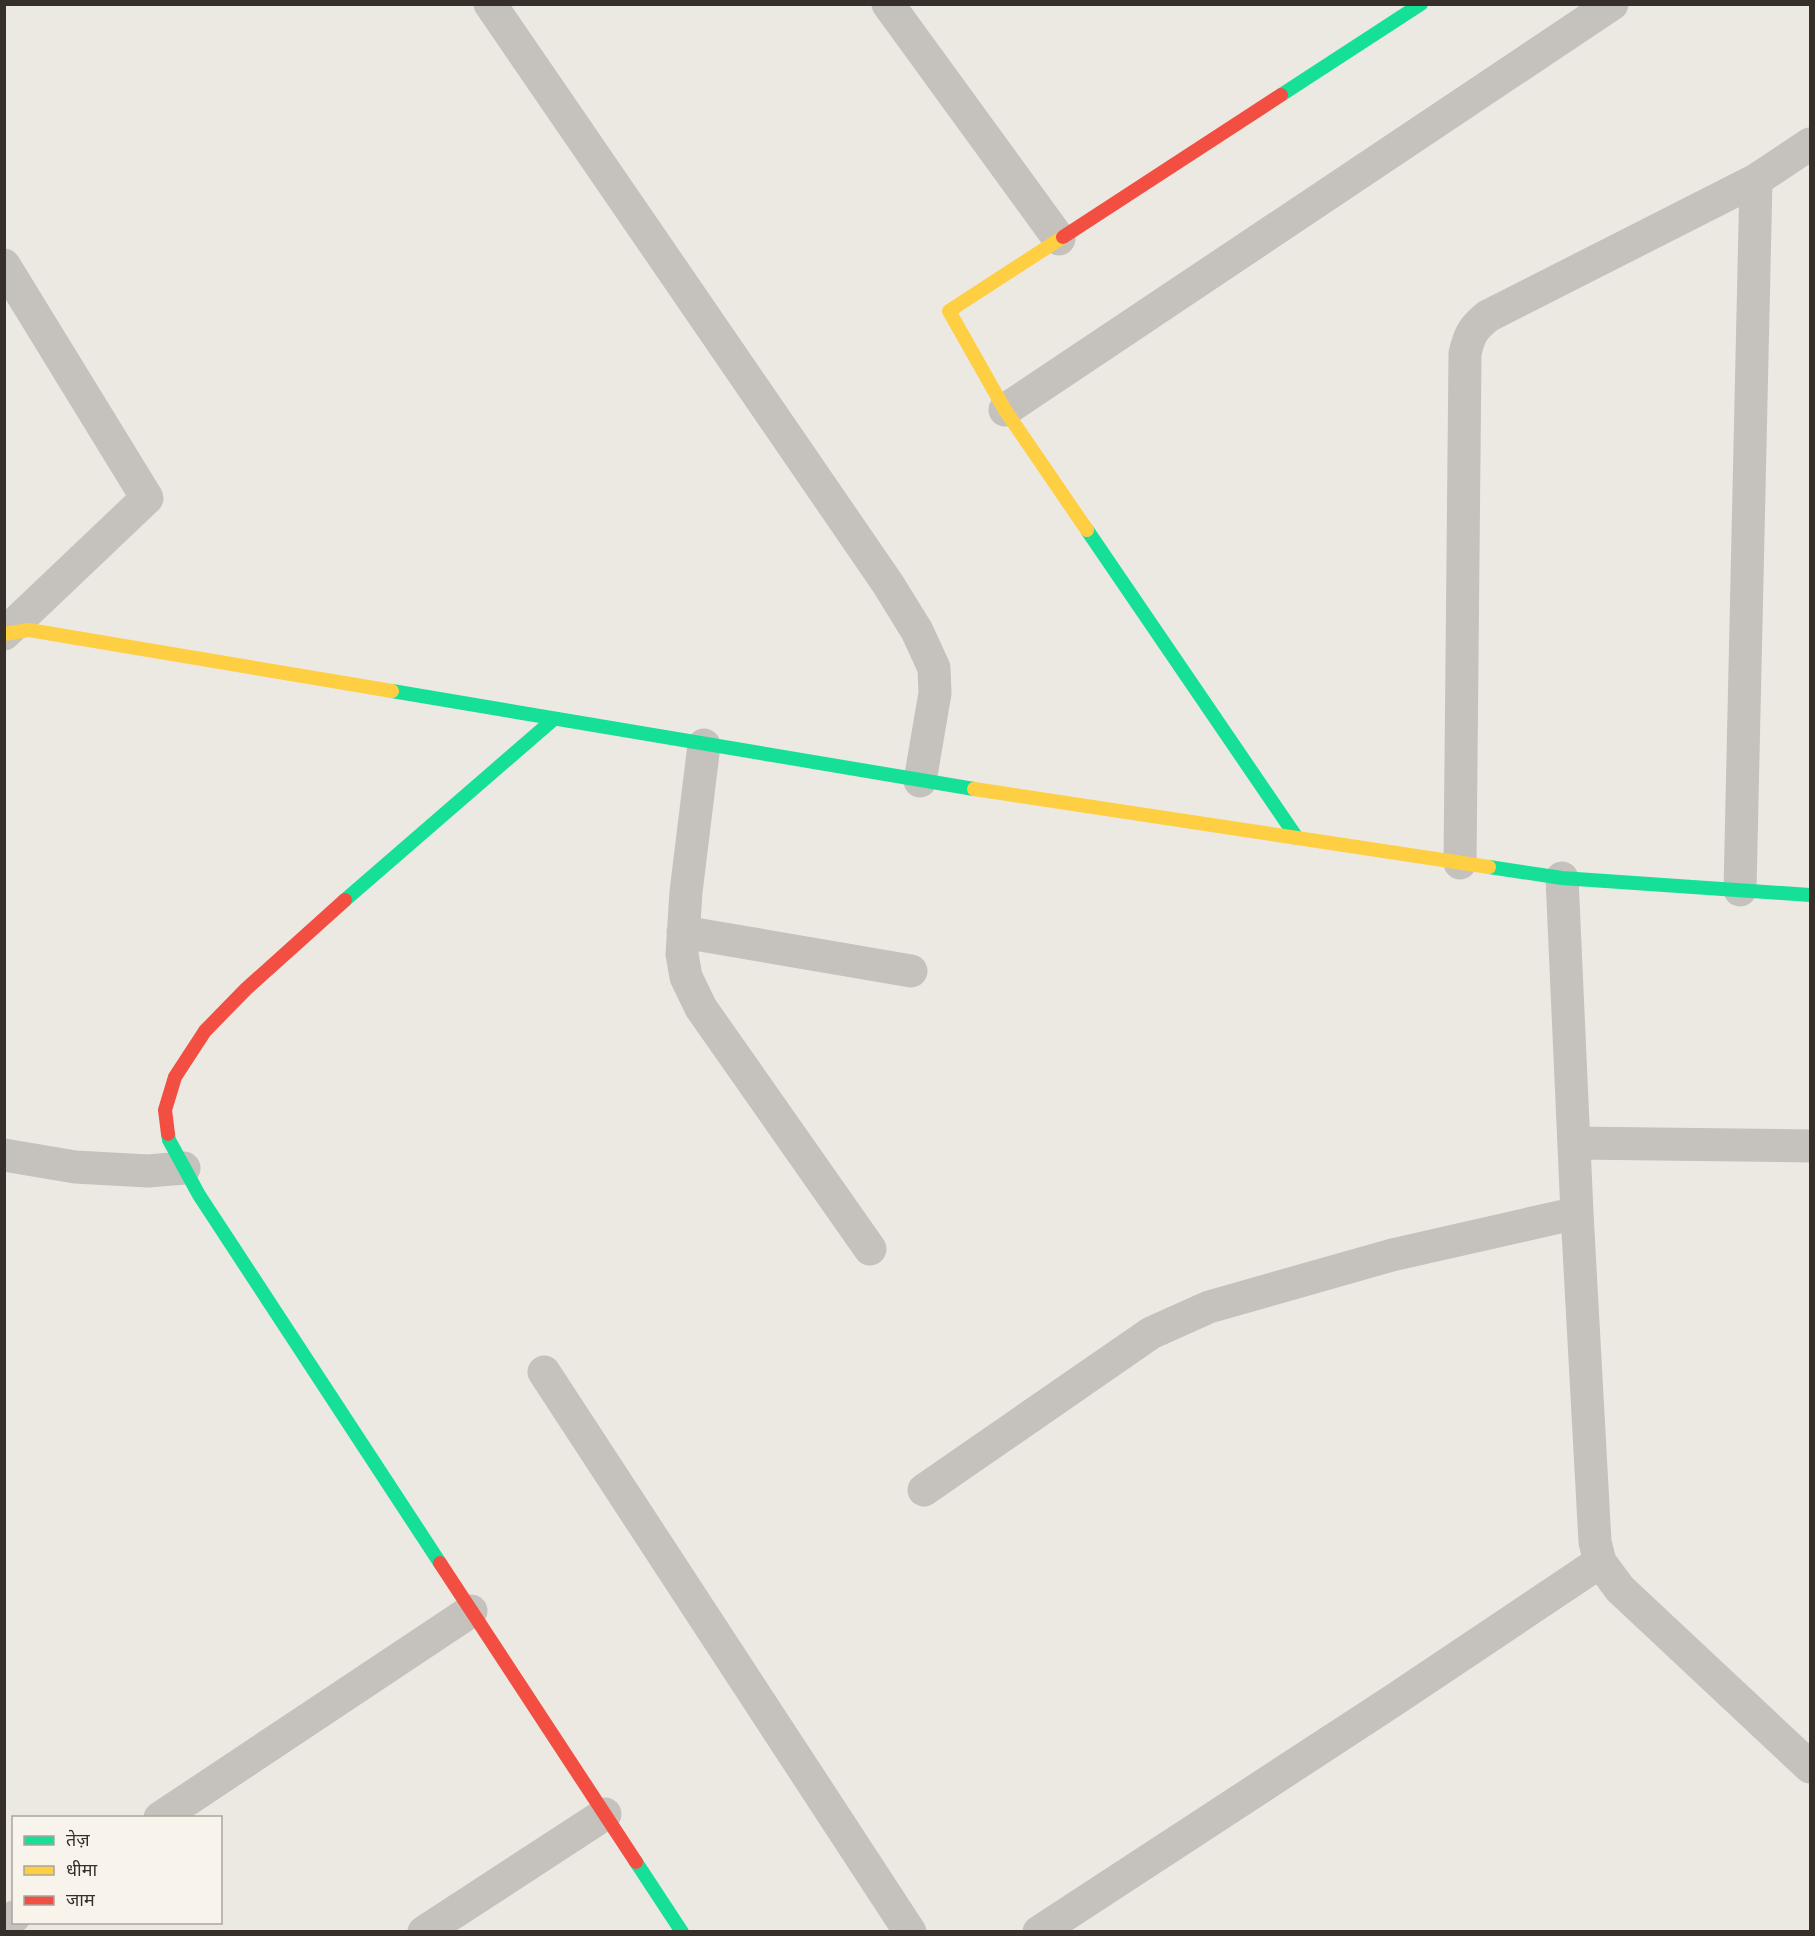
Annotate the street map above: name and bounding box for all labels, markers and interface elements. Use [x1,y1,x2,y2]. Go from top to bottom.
legend [12,1816,222,1924]
text: तेज़ [66,1829,90,1850]
text: धीमा [66,1859,97,1880]
text: जाम [66,1889,96,1910]

